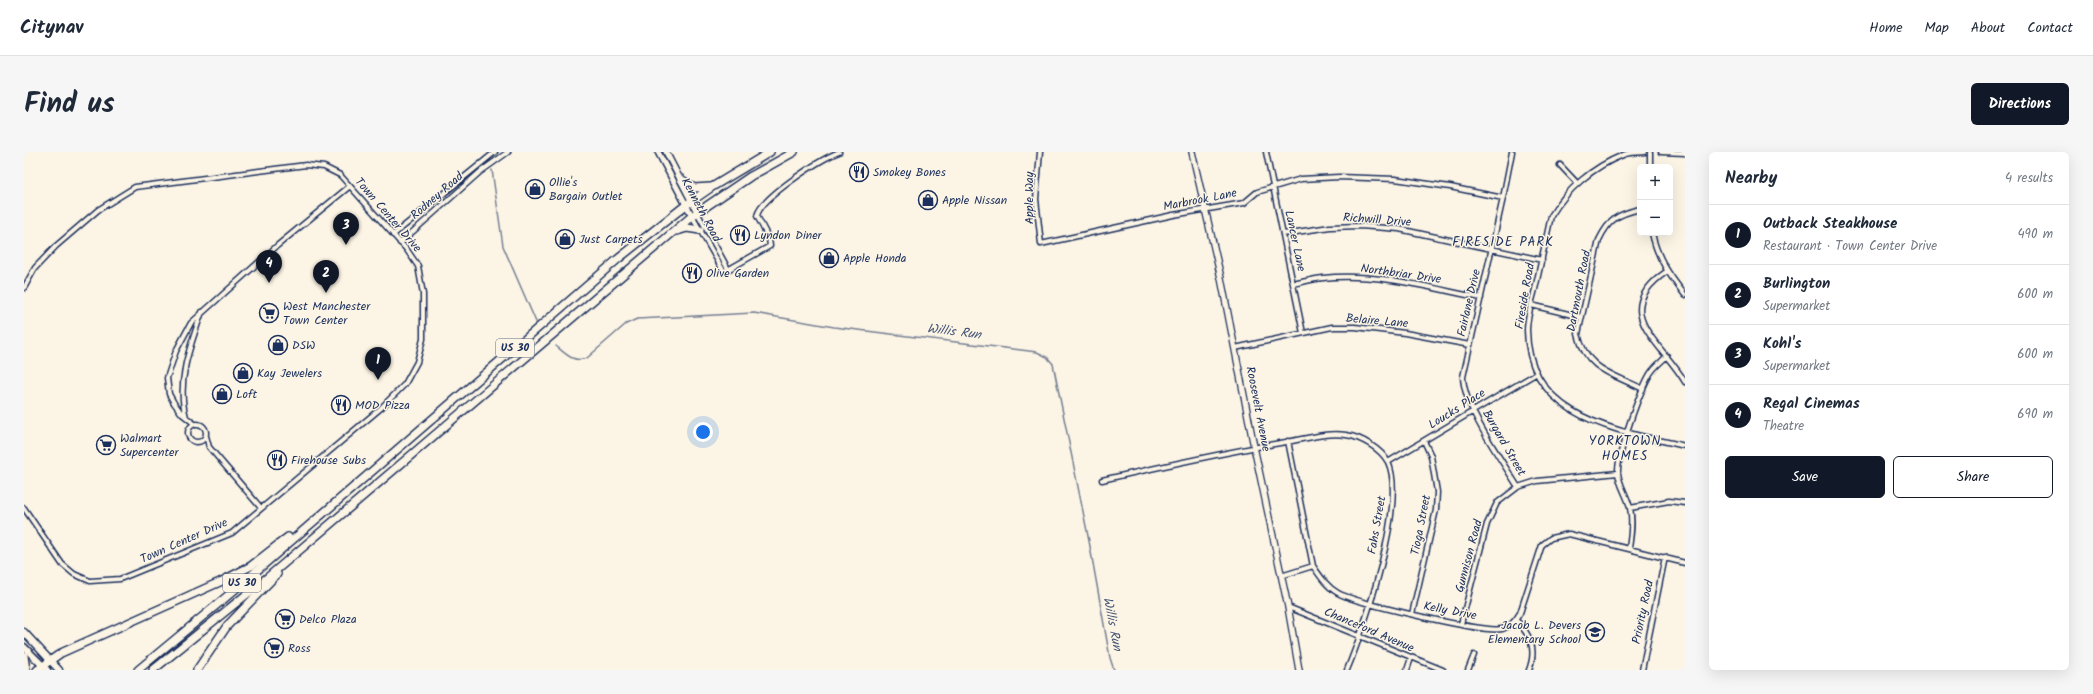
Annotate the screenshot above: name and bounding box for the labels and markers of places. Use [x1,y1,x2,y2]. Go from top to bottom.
restaurant icon: Smokey Bones [848,161,870,183]
place label: Smokey Bones [873,163,946,182]
place label: Ollie's Bargain Outlet [549,173,623,206]
shop icon: Ollie's Bargain Outlet [524,178,546,200]
shop icon: Apple Nissan [917,189,939,211]
place label: Apple Nissan [942,191,1007,210]
pin: 3 [333,212,359,245]
restaurant icon: Lyndon Diner [729,224,751,246]
place label: Lyndon Diner [754,226,823,245]
shop icon: Just Carpets [554,228,576,250]
place label: Just Carpets [579,230,643,249]
shop icon: Apple Honda [818,247,840,269]
place label: Apple Honda [843,249,907,268]
pin: 4 [256,250,282,283]
pin: 2 [313,260,339,293]
restaurant icon: Olive Garden [681,262,703,284]
place label: Olive Garden [706,264,769,283]
place label: West Manchester Town Center [283,297,371,330]
supermarket icon: West Manchester Town Center [258,302,280,324]
shop icon: DSW [267,334,289,356]
place label: DSW [292,336,316,355]
pin: 1 [365,347,391,380]
shop icon: Kay Jewelers [232,362,254,384]
place label: Kay Jewelers [257,364,322,383]
shop icon: Loft [211,383,233,405]
place label: Loft [236,385,258,404]
restaurant icon: MOD Pizza [330,394,352,416]
place label: MOD Pizza [355,396,410,415]
place label: Walmart Supercenter [120,429,179,462]
supermarket icon: Walmart Supercenter [95,434,117,456]
restaurant icon: Firehouse Subs [266,449,288,471]
place label: Firehouse Subs [291,451,366,470]
supermarket icon: Delco Plaza [274,608,296,630]
place label: Delco Plaza [299,610,357,629]
place label: Jacob L. Devers Elementary School [1488,616,1581,649]
school or university icon: Jacob L. Devers Elementary School [1584,621,1606,643]
supermarket icon: Ross [263,637,285,659]
place label: Ross [288,639,311,658]

